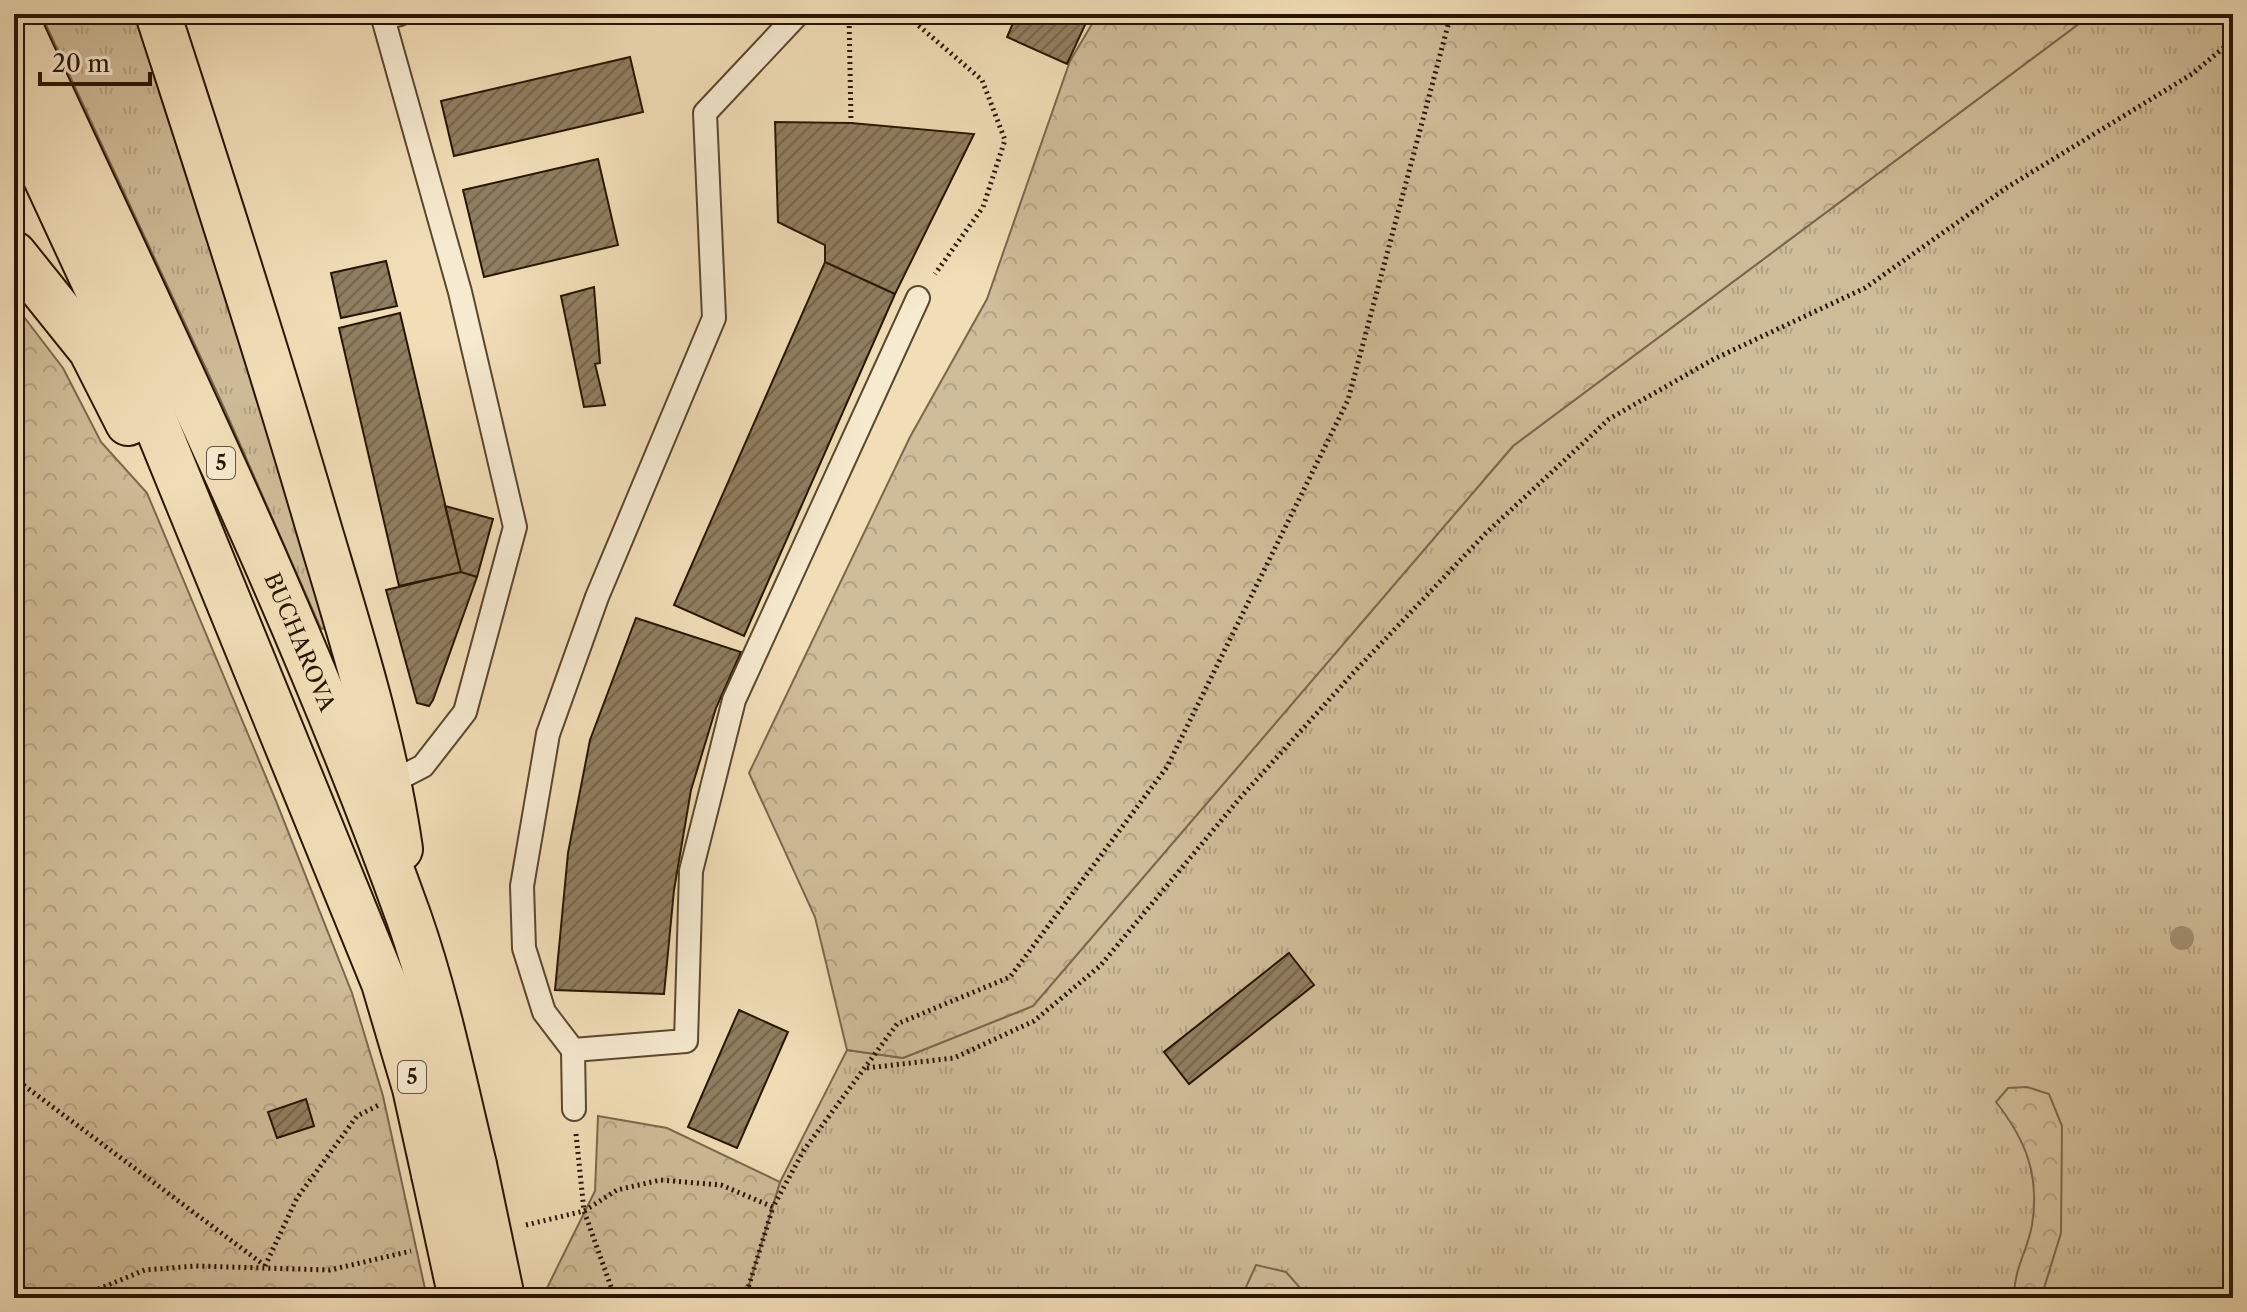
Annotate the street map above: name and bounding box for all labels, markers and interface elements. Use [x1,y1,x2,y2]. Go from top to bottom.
scale bar [40,36,150,86]
text: 20 m [52,49,110,78]
road number: 5 [207,447,235,479]
street label: BUCHAROVA [259,568,342,716]
road number: 5 [398,1061,426,1093]

